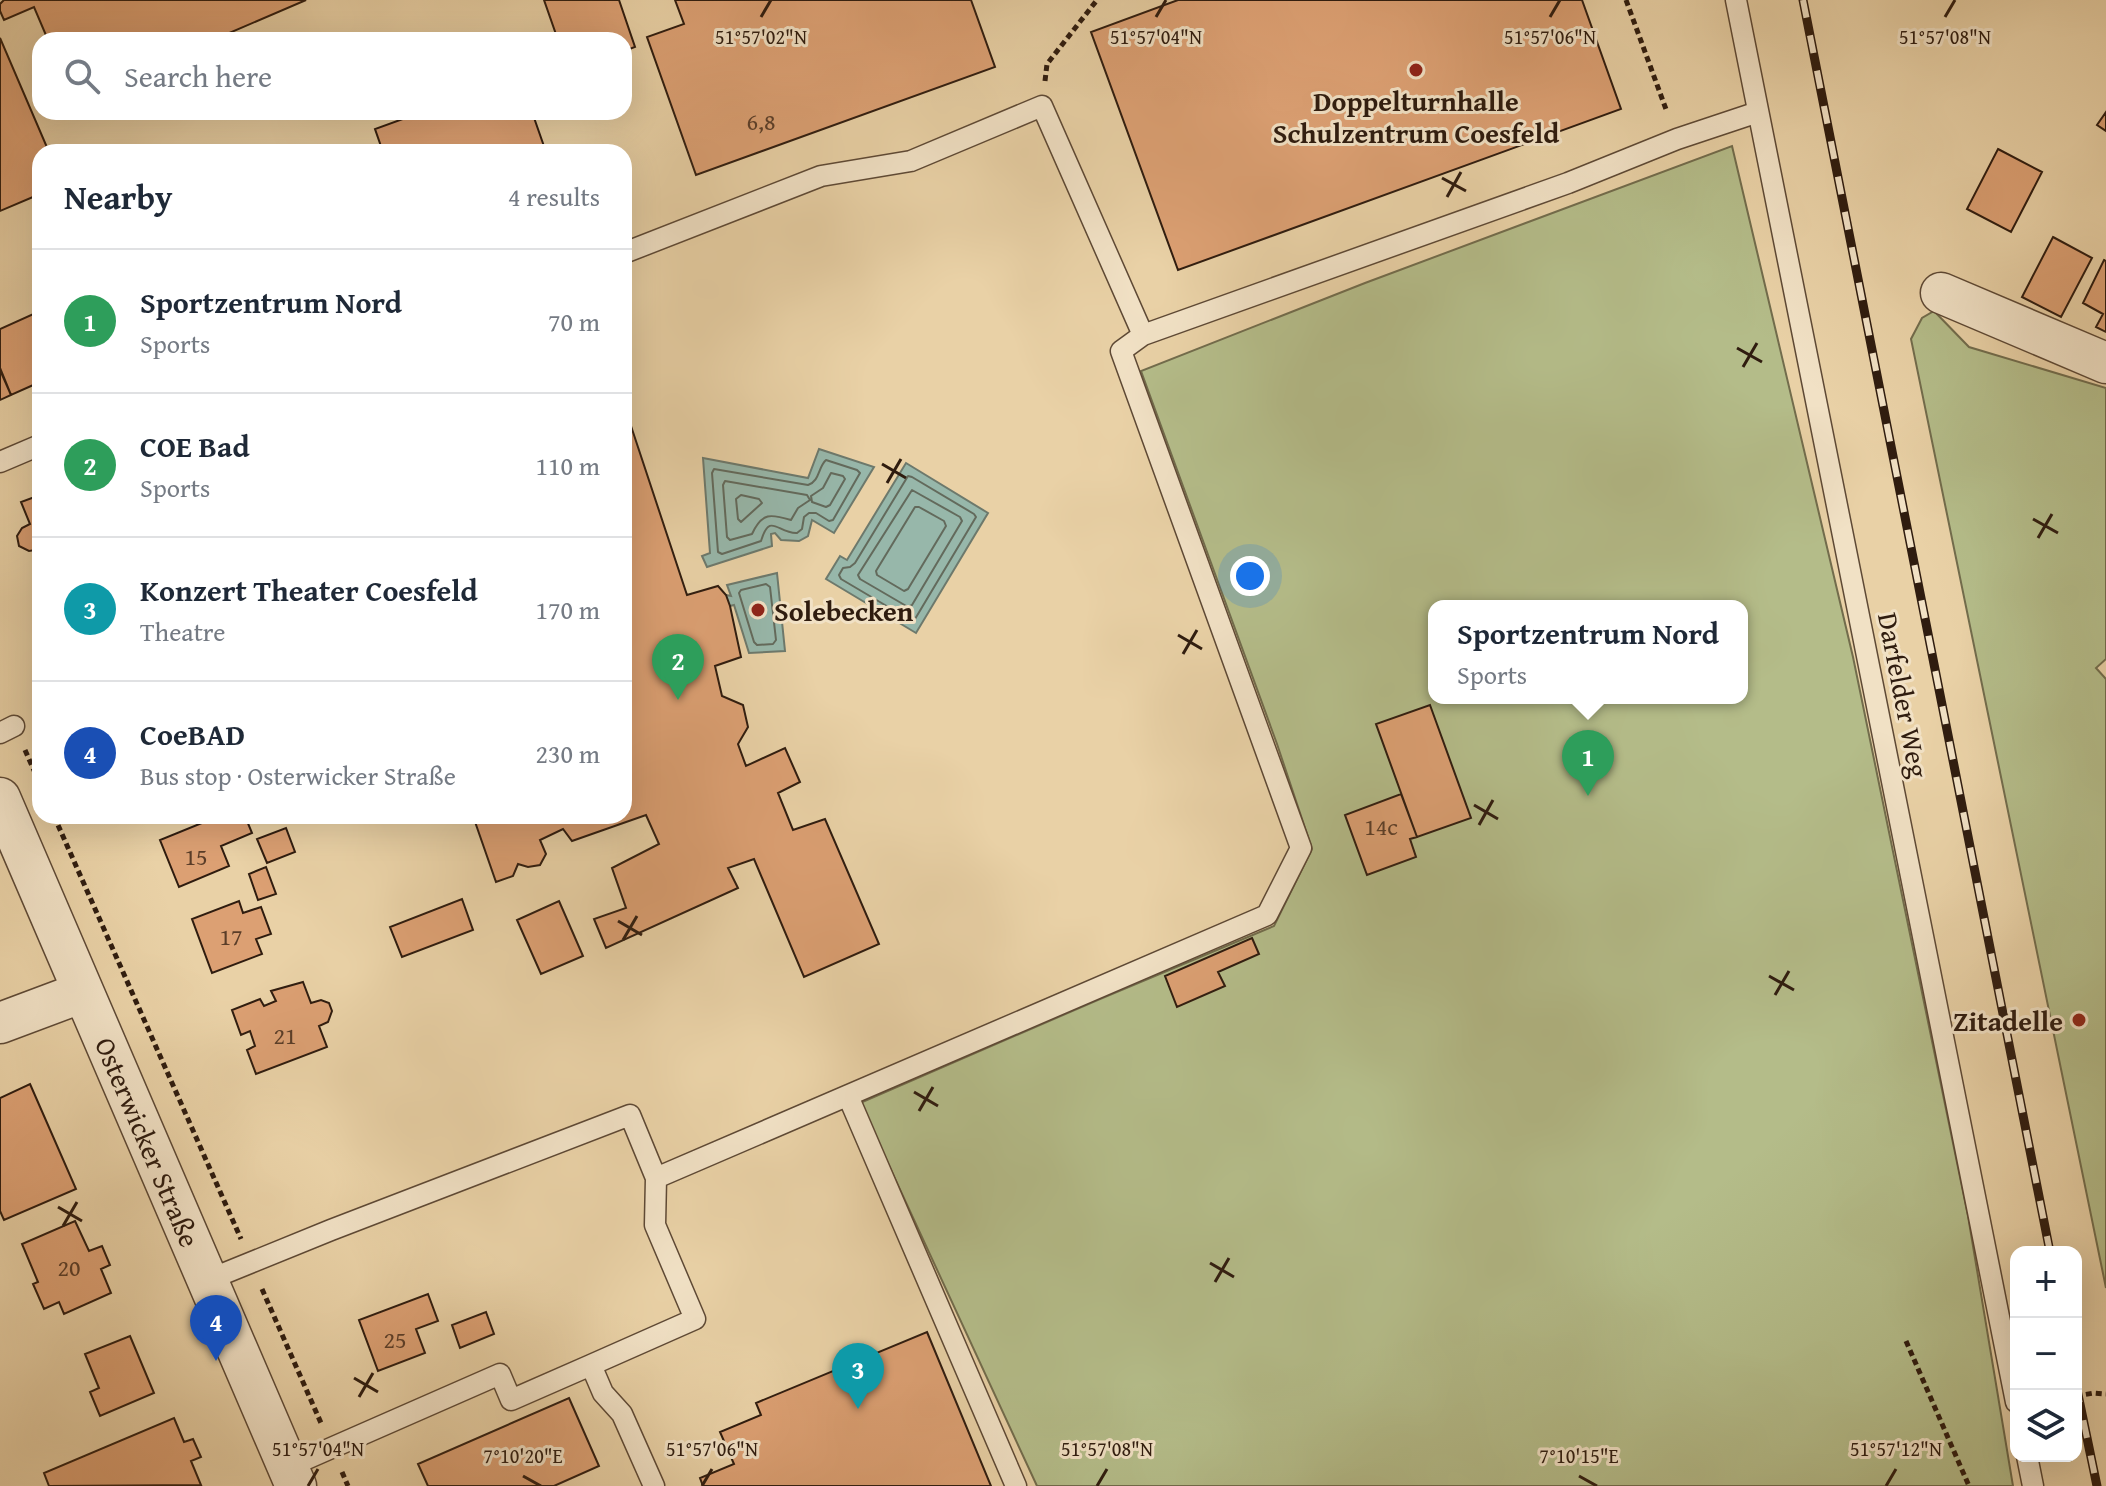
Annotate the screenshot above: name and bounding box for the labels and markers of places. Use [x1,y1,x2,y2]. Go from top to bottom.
marker: Doppelturnhalle Schulzentrum Coesfeld [1407,61,1425,79]
place label: Doppelturnhalle Schulzentrum Coesfeld [1273,80,1560,153]
place label: Solebecken [774,590,914,631]
marker: Solebecken [749,601,767,619]
pin: 2 [652,634,704,700]
pin: 1 [1562,730,1614,796]
place label: Zitadelle [1953,1000,2063,1041]
marker: Zitadelle [2070,1011,2088,1029]
pin: 4 [190,1295,242,1361]
pin: 3 [832,1343,884,1409]

